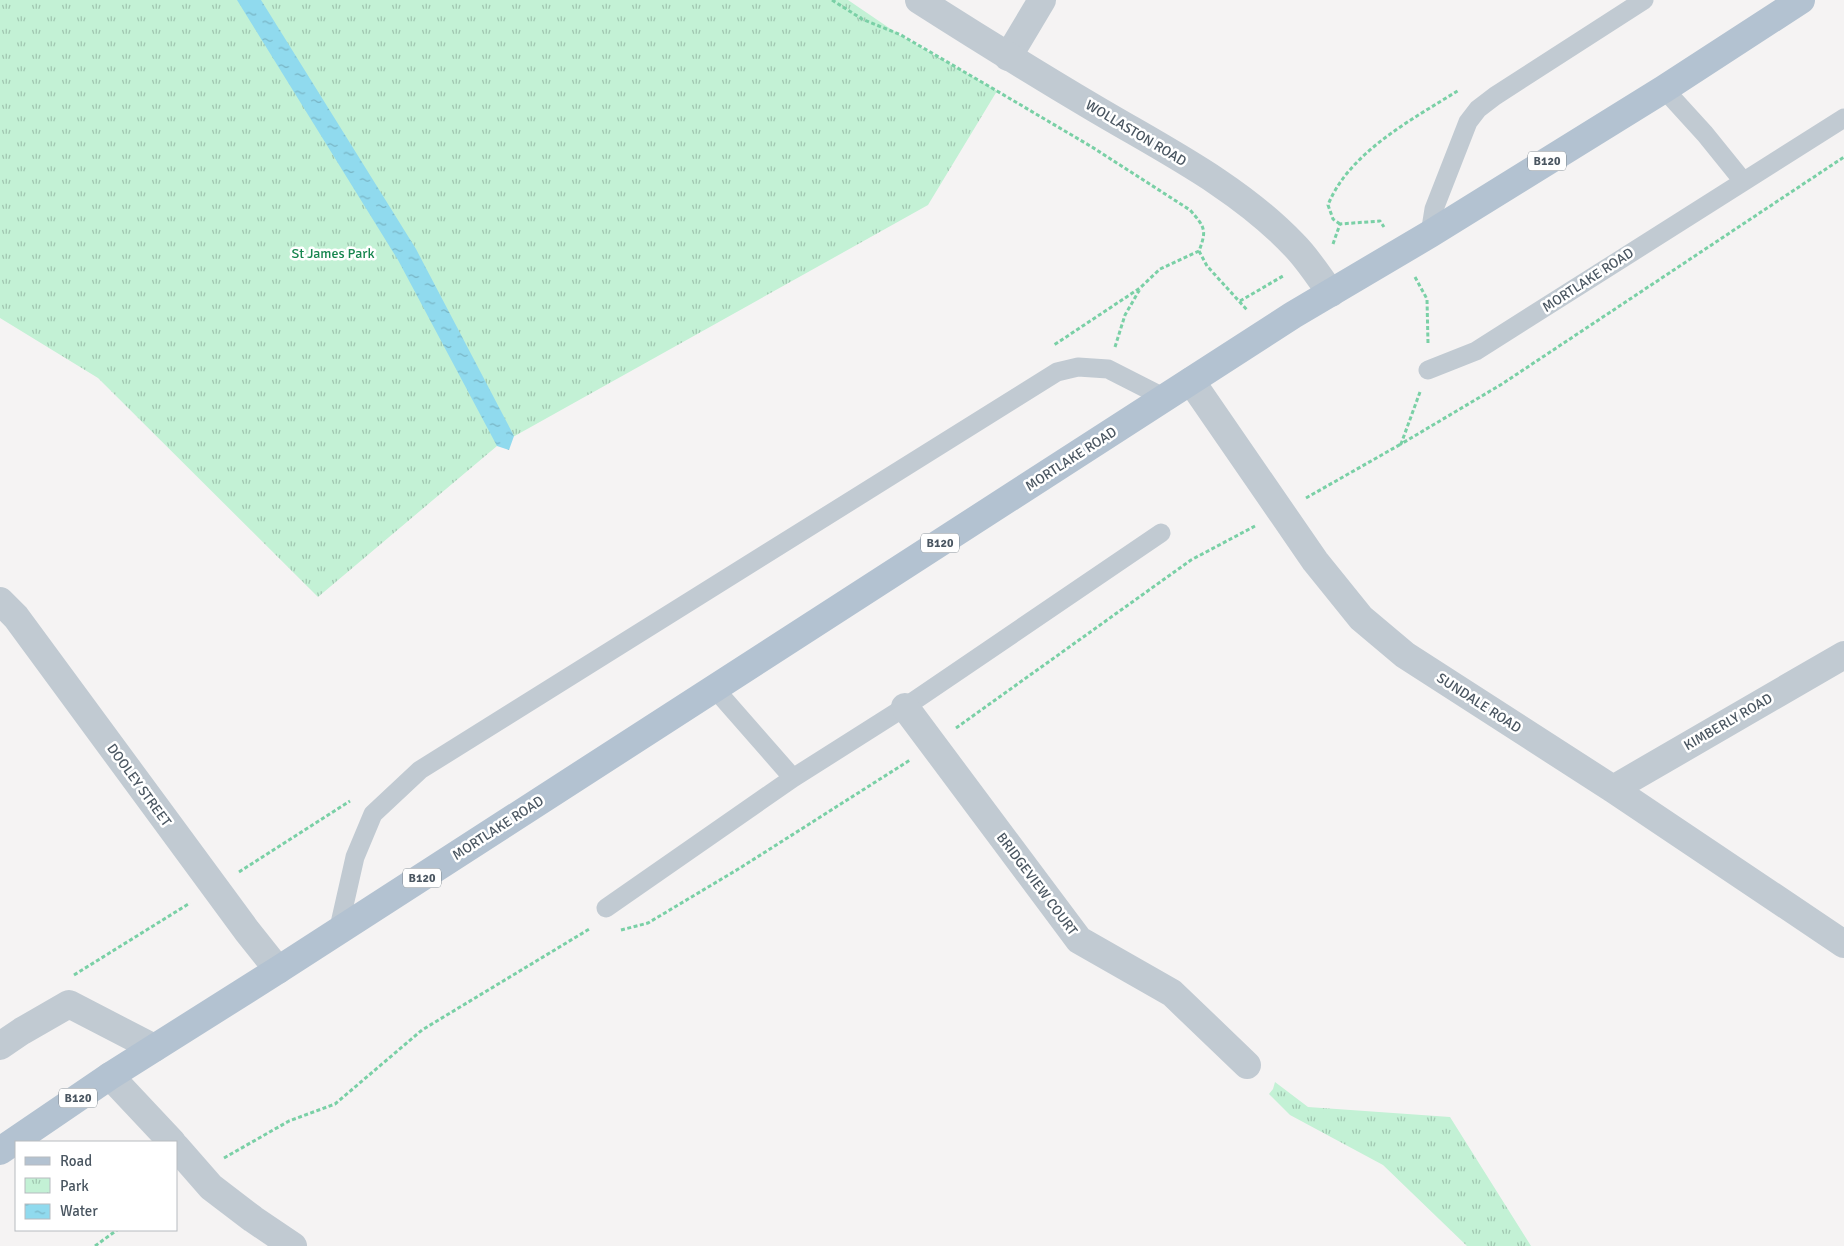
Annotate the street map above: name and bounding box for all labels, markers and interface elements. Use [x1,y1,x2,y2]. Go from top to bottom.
street label: WOLLASTON ROAD [1083,96,1189,170]
road number: B120 [1528,152,1566,170]
street label: MORTLAKE ROAD [1539,244,1637,316]
park label: St James Park [291,245,375,262]
street label: MORTLAKE ROAD [1022,423,1120,495]
road number: B120 [921,534,959,552]
street label: SUNDALE ROAD [1434,669,1524,737]
street label: KIMBERLY ROAD [1681,690,1775,754]
street label: DOOLEY STREET [103,740,175,830]
street label: MORTLAKE ROAD [449,792,547,864]
street label: BRIDGEVIEW COURT [993,829,1081,939]
road number: B120 [403,868,441,888]
road number: B120 [59,1088,97,1108]
legend [15,1141,178,1231]
text: Road [60,1152,92,1170]
text: Park [60,1177,89,1195]
text: Water [60,1202,98,1220]

